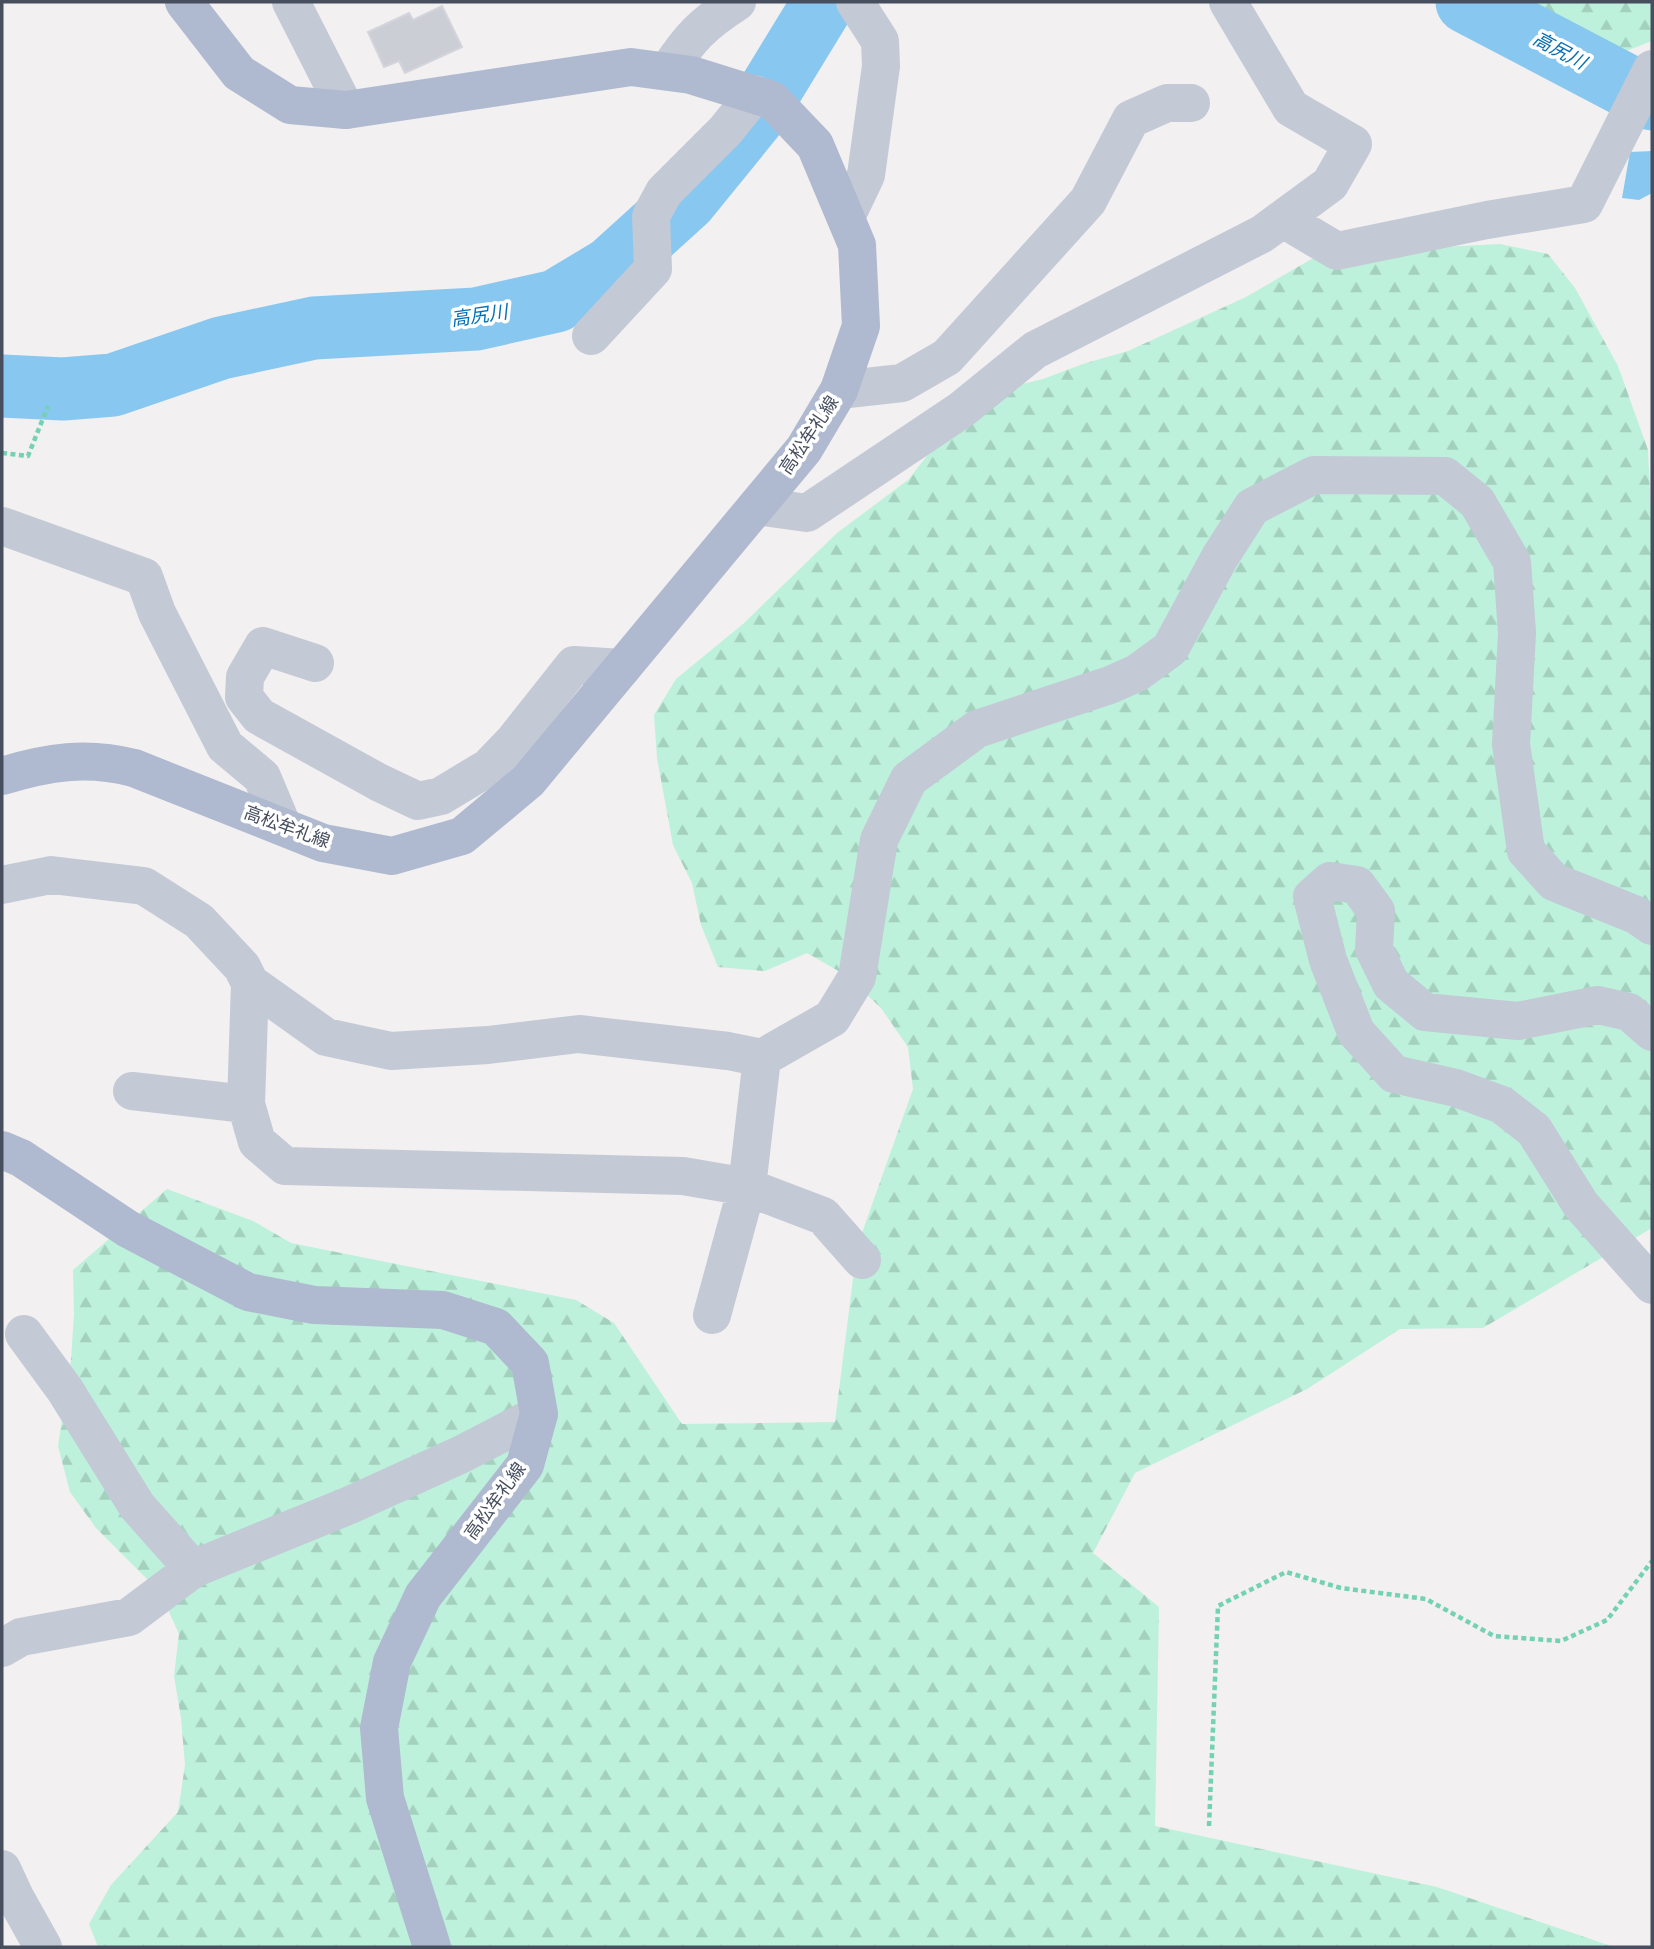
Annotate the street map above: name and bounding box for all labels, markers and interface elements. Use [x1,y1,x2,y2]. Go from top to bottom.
water label: 高尻川 [1530,27,1592,74]
water label: 高尻川 [449,300,511,330]
street label: 高松牟礼線 [775,392,842,478]
street label: 高松牟礼線 [241,801,333,852]
street label: 高松牟礼線 [460,1458,530,1543]

